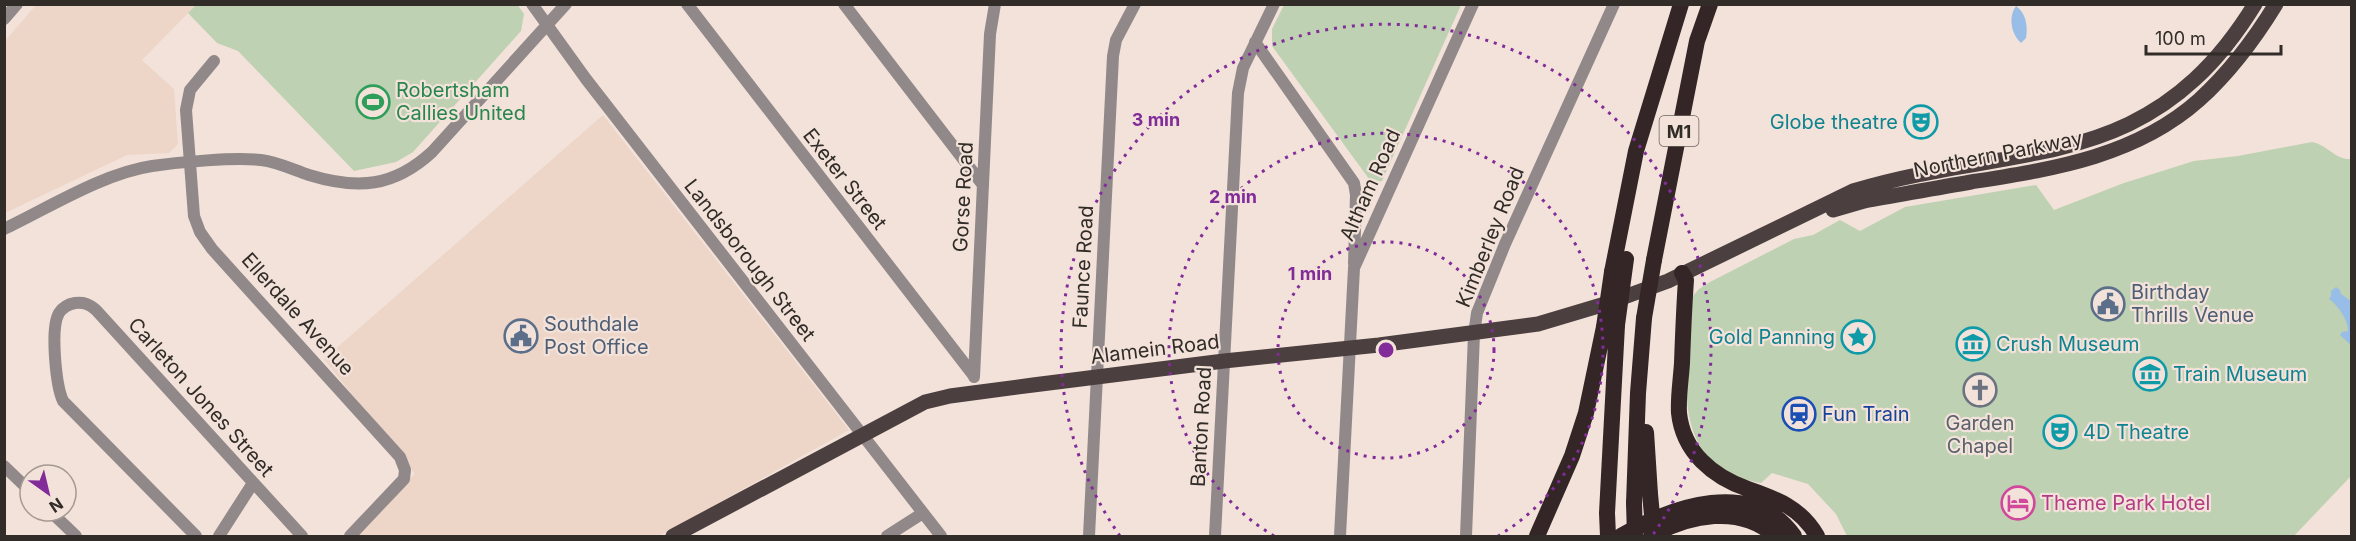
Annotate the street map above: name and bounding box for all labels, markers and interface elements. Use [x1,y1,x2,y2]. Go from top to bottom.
scale bar [2146,18,2281,56]
text: 100 m [2155,28,2206,49]
place label: Robertsham Callies United [396,78,526,125]
sports icon: Robertsham Callies United [355,84,391,120]
theatre icon: Globe theatre [1903,104,1939,140]
text: 3 min [1132,109,1180,130]
place label: Globe theatre [1770,110,1898,134]
road number: M1 [1660,116,1698,146]
street label: Exeter Street [798,124,892,235]
street label: Altham Road [1335,125,1405,245]
street label: Northern Parkway [1911,126,2085,182]
street label: Gorse Road [948,141,978,253]
street label: Kimberley Road [1451,163,1529,311]
street label: Landsborough Street [679,174,821,346]
text: 2 min [1209,186,1257,207]
street label: Faunce Road [1068,205,1098,329]
street label: Ellerdale Avenue [237,248,359,380]
text: 1 min [1288,263,1332,284]
place label: Birthday Thrills Venue [2131,280,2254,327]
public building icon: Birthday Thrills Venue [2090,286,2126,322]
place label: Southdale Post Office [544,312,649,359]
street label: Carleton Jones Street [123,313,279,482]
public building icon: Southdale Post Office [503,318,539,354]
place icon: Gold Panning [1840,319,1876,355]
place label: Gold Panning [1709,325,1835,349]
museum icon: Crush Museum [1955,326,1991,362]
street label: Alamein Road [1089,329,1221,369]
place label: Crush Museum [1996,332,2139,356]
centre of rings [1376,340,1396,360]
museum icon: Train Museum [2132,356,2168,392]
place label: Train Museum [2173,362,2307,386]
street label: Banton Road [1186,366,1216,488]
church icon: Garden Chapel [1962,372,1998,408]
station icon: Fun Train [1781,396,1817,432]
place label: Fun Train [1822,402,1910,426]
place label: Garden Chapel [1945,411,2015,458]
theatre icon: 4D Theatre [2042,414,2078,450]
place label: 4D Theatre [2083,420,2189,444]
north arrow [18,463,78,523]
hotel icon: Theme Park Hotel [2000,485,2036,521]
place label: Theme Park Hotel [2041,491,2210,515]
text: N [46,494,67,517]

